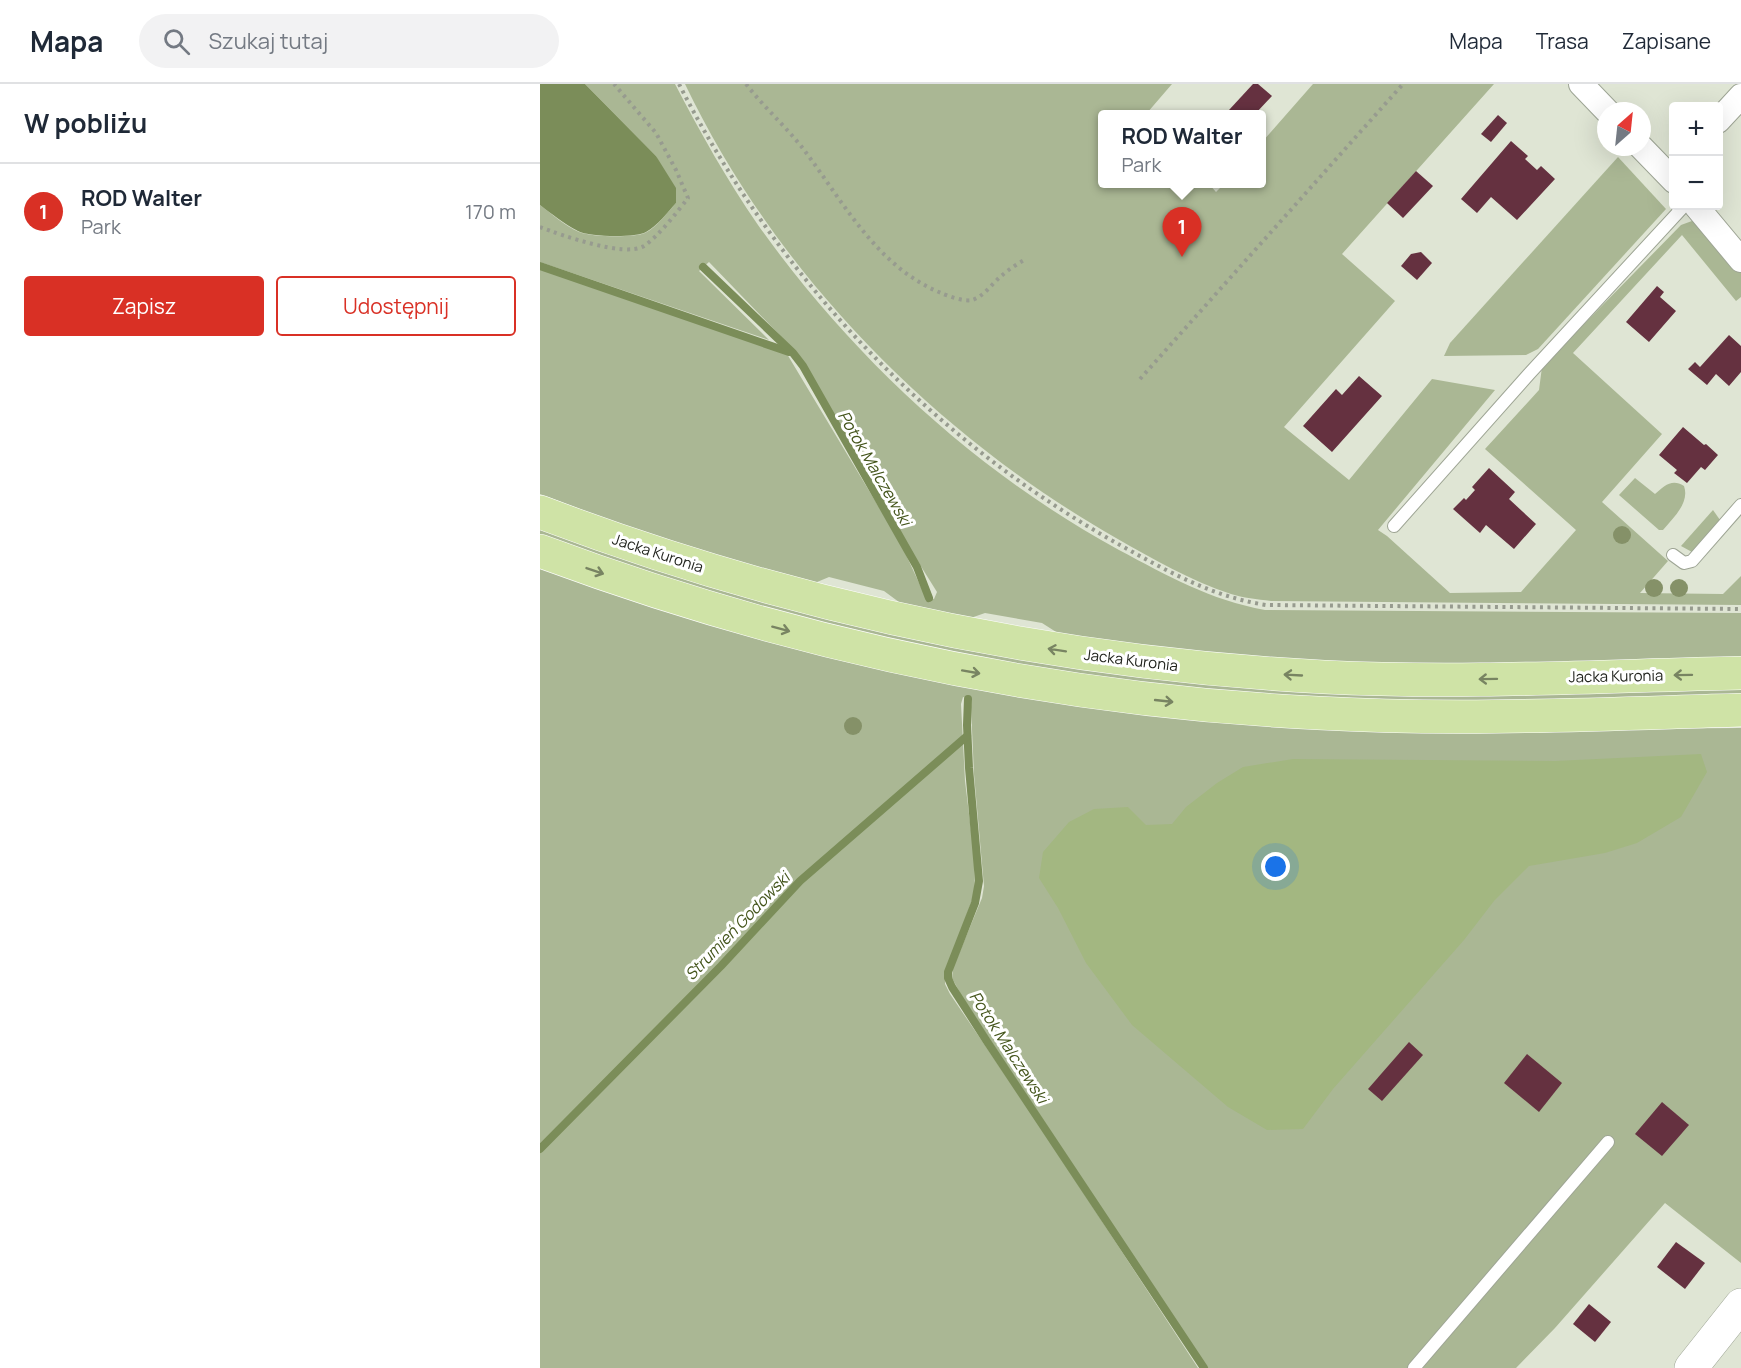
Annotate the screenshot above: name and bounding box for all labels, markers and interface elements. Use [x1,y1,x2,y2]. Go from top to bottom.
search box [139,14,559,68]
text: Mapa [30,22,103,60]
icon: search [160,25,193,58]
text: Szukaj tutaj [208,26,328,56]
text: Mapa [1449,27,1503,55]
text: Trasa [1536,27,1589,55]
text: Zapisane [1622,27,1711,55]
north arrow [1597,102,1651,156]
map controls [1669,102,1723,210]
button: + [1669,102,1723,156]
text: W pobliżu [24,105,147,141]
popup [1098,110,1266,188]
text: ROD Walter [1121,121,1243,151]
text: Park [1121,151,1161,178]
button: − [1669,156,1723,210]
text: ROD Walter [81,183,202,213]
text: 1 [39,198,48,225]
text: 170 m [465,198,516,225]
pin: 1 [1162,208,1202,257]
text: Park [81,213,121,240]
button: Zapisz [24,276,264,336]
button: Udostępnij [276,276,516,336]
water label: Potok Malczewski [833,406,918,532]
street label: Jacka Kuronia [610,528,706,578]
one-way arrow [585,567,604,578]
one-way arrow [771,624,790,635]
one-way arrow [1048,644,1067,655]
street label: Jacka Kuronia [1083,644,1179,676]
street label: Jacka Kuronia [1569,665,1663,687]
one-way arrow [961,667,980,678]
one-way arrow [1283,669,1303,680]
one-way arrow [1673,669,1693,680]
one-way arrow [1478,673,1498,685]
one-way arrow [1153,696,1173,707]
your location [1261,852,1290,881]
water label: Strumień Godowski [680,866,796,985]
water label: Potok Malczewski [964,987,1055,1109]

